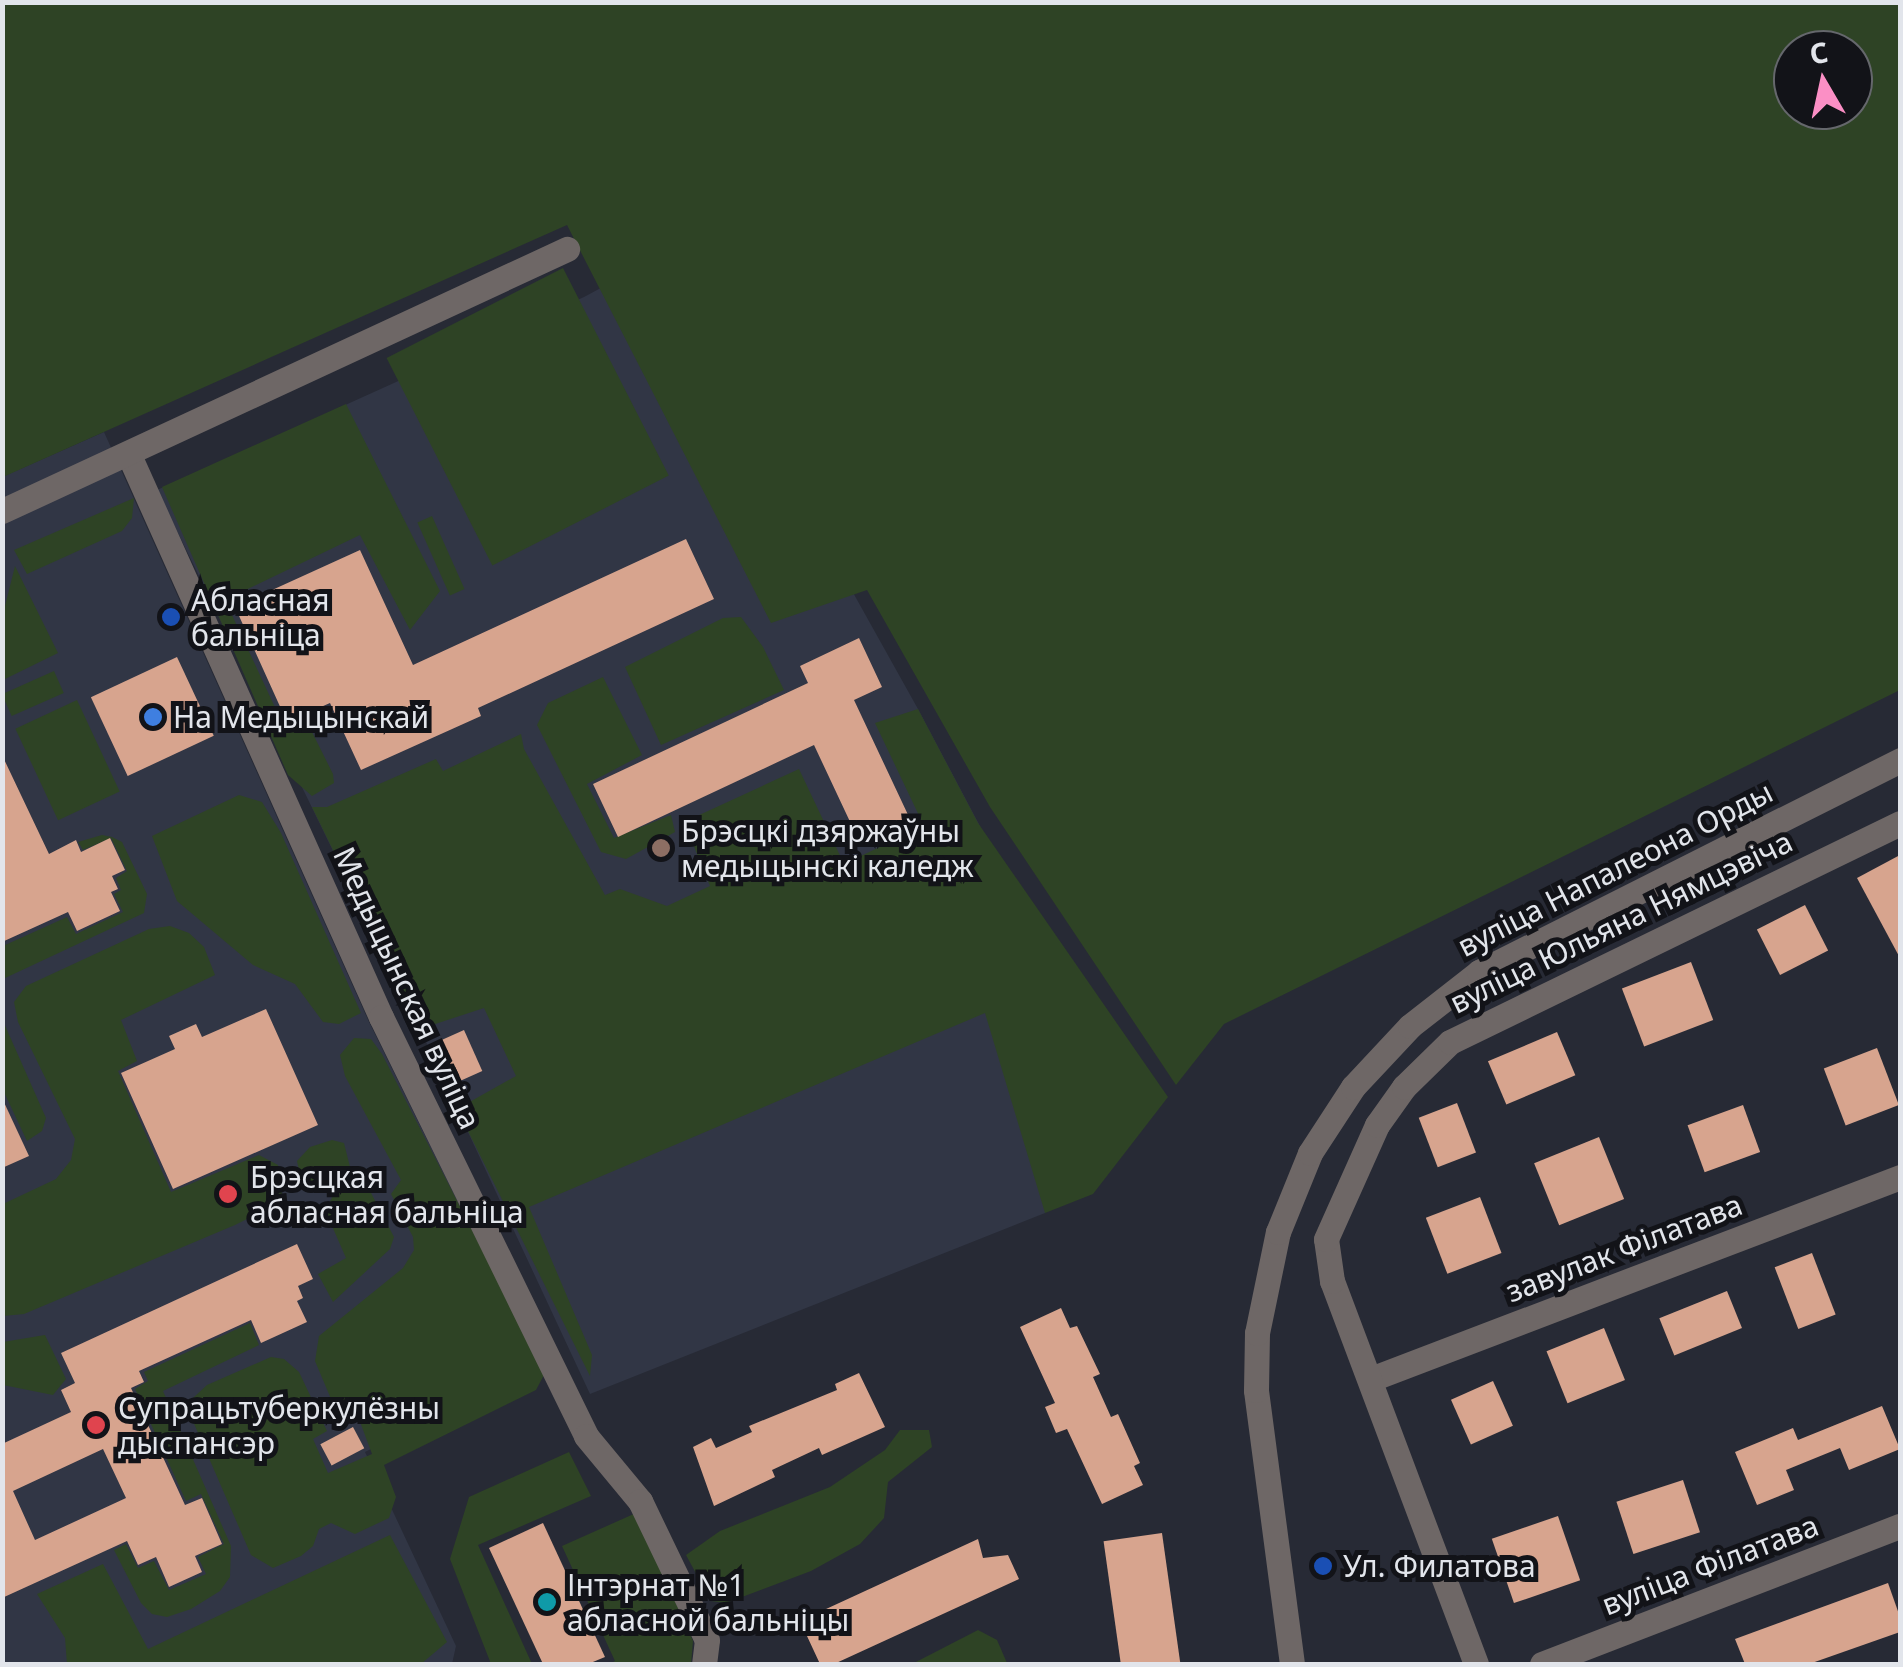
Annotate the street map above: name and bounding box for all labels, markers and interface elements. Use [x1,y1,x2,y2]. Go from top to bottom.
north arrow [1773,30,1873,130]
text: С [1807,32,1831,73]
place label: Абласная бальніца [191,582,330,652]
marker: Абласная бальніца [160,606,182,628]
place label: На Медыцынскай [173,699,429,735]
marker: На Медыцынскай [142,706,164,728]
street label: вуліца Напалеона Орды [1451,774,1779,964]
place label: Брэсцкі дзяржаўны медыцынскі каледж [681,813,974,884]
street label: вуліца Юльяна Нямцэвіча [1444,823,1798,1021]
marker: Брэсцкі дзяржаўны медыцынскі каледж [650,837,672,859]
street label: Медыцынская вуліца [326,841,488,1135]
place label: Брэсцкая абласная бальніца [250,1159,524,1230]
marker: Брэсцкая абласная бальніца [215,1181,241,1207]
street label: завулак Філатава [1501,1186,1747,1310]
place label: Супрацьтуберкулёзны дыспансэр [118,1390,440,1460]
marker: Супрацьтуберкулёзны дыспансэр [83,1412,109,1438]
street label: вуліца Філатава [1597,1507,1823,1623]
place label: Ул. Филатова [1343,1548,1536,1584]
marker: Ул. Филатова [1312,1555,1334,1577]
place label: Інтэрнат №1 абласной бальніцы [567,1567,849,1638]
marker: Інтэрнат №1 абласной бальніцы [536,1591,558,1613]

